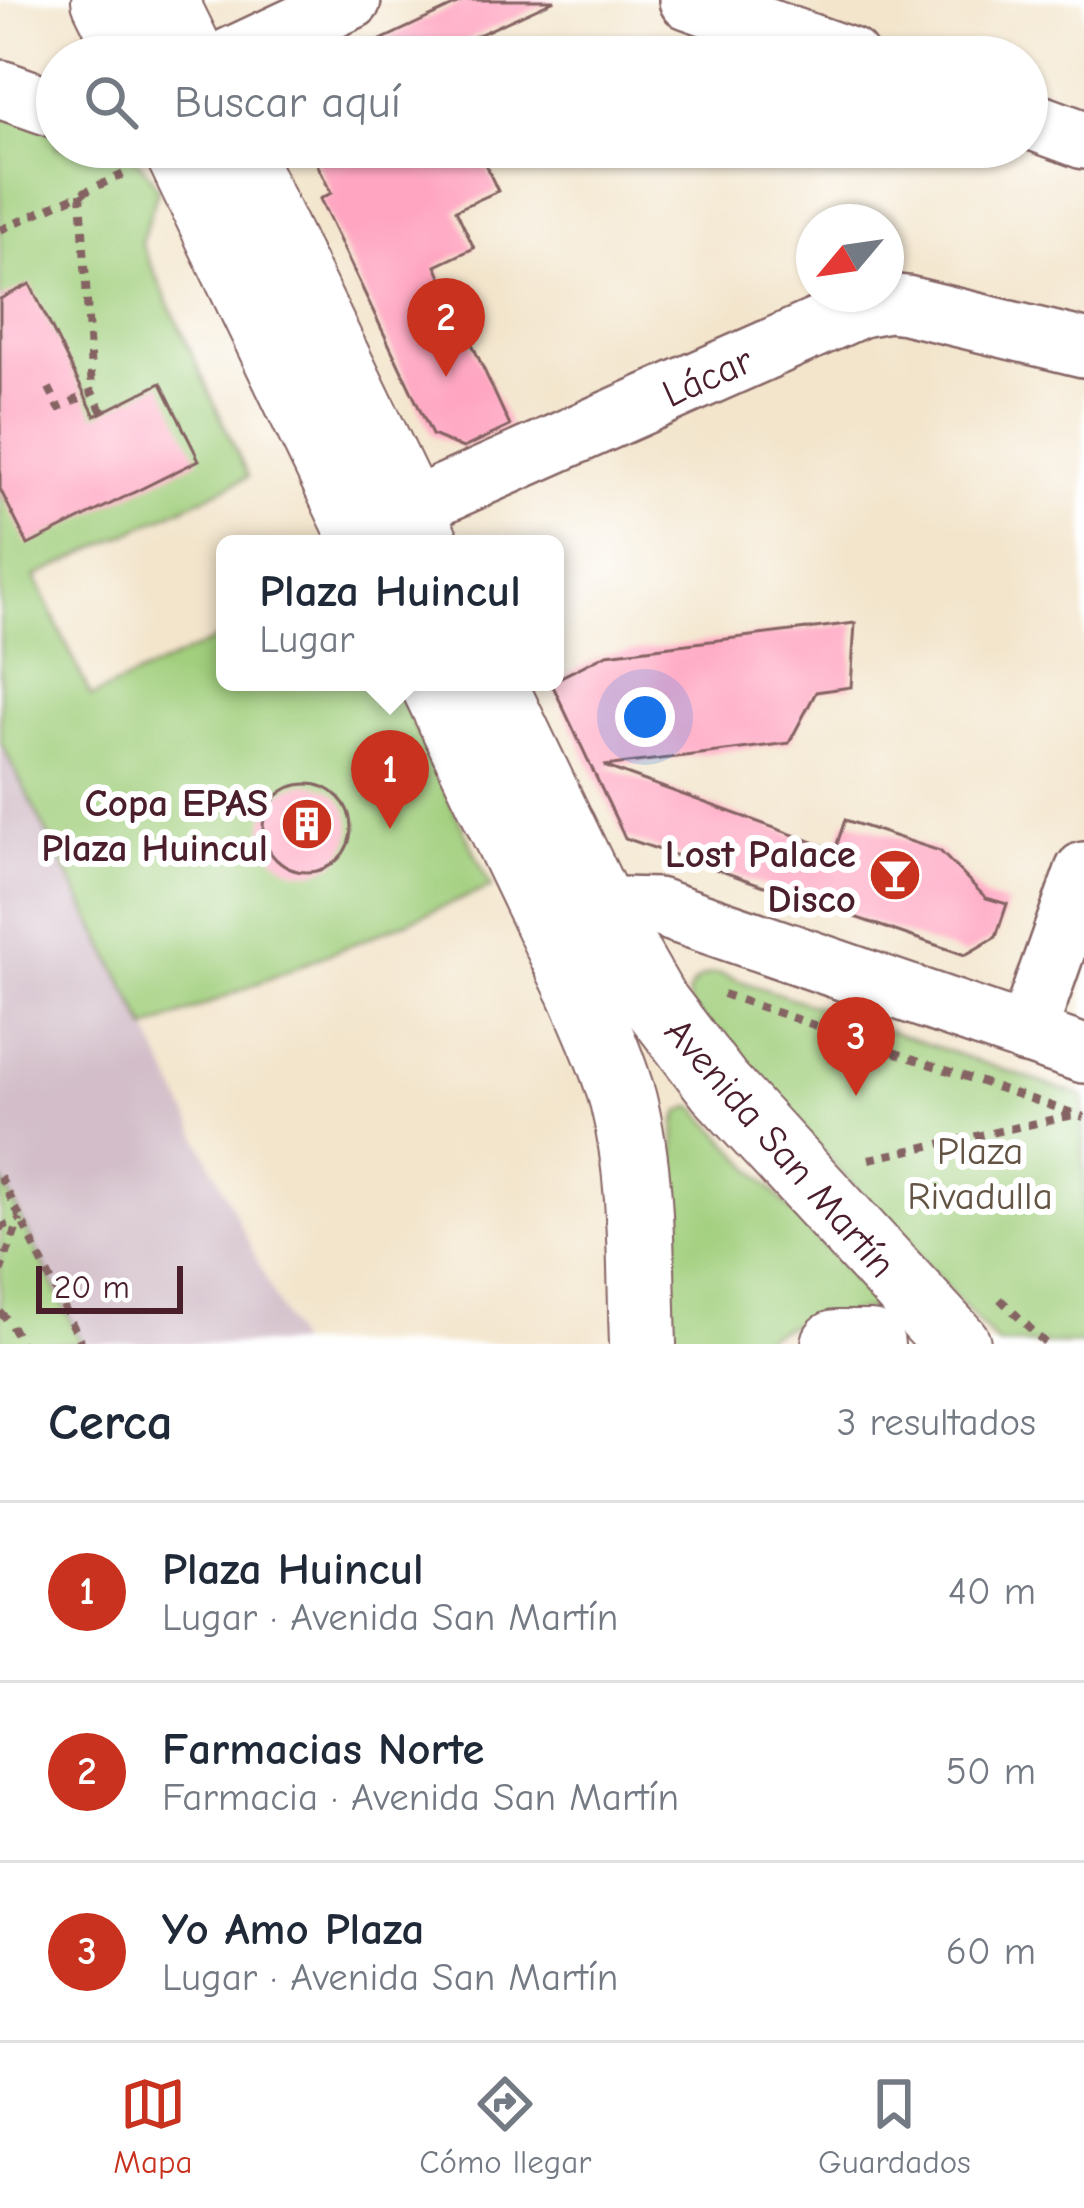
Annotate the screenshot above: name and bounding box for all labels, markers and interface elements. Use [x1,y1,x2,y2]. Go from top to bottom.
search box [36,36,1048,168]
icon: search [78,69,144,135]
text: Buscar aquí [174,76,401,128]
north arrow [796,204,904,312]
pin: 2 [407,278,485,377]
street label: Lácar [656,338,760,417]
popup [216,535,564,691]
text: Plaza Huincul [259,565,521,617]
text: Lugar [259,617,354,662]
your location [615,687,675,747]
pin: 1 [351,730,429,829]
place label: Copa EPAS Plaza Huincul [41,781,268,871]
building icon: Copa EPAS Plaza Huincul [279,796,335,852]
place label: Lost Palace Disco [665,832,856,922]
bar icon: Lost Palace Disco [867,847,923,903]
pin: 3 [817,997,895,1096]
street label: Avenida San Martín [655,1009,904,1287]
park label: Plaza Rivadulla [907,1129,1053,1219]
scale bar [36,1260,183,1313]
text: 20 m [54,1268,130,1306]
text: Cerca [48,1393,173,1452]
text: 3 resultados [837,1400,1036,1445]
text: Plaza Huincul [162,1543,424,1595]
text: 1 [79,1569,95,1614]
text: 40 m [948,1569,1036,1614]
text: Lugar · Avenida San Martín [162,1595,618,1640]
text: Farmacias Norte [162,1723,484,1775]
text: 2 [77,1749,97,1794]
text: 50 m [946,1749,1036,1794]
text: Farmacia · Avenida San Martín [162,1775,679,1820]
text: Yo Amo Plaza [162,1903,424,1955]
text: 3 [77,1929,97,1974]
text: 60 m [946,1929,1036,1974]
text: Lugar · Avenida San Martín [162,1955,618,2000]
tab: Mapa [113,2071,193,2181]
tab: Cómo llegar [419,2071,591,2181]
tab: Guardados [818,2071,971,2181]

